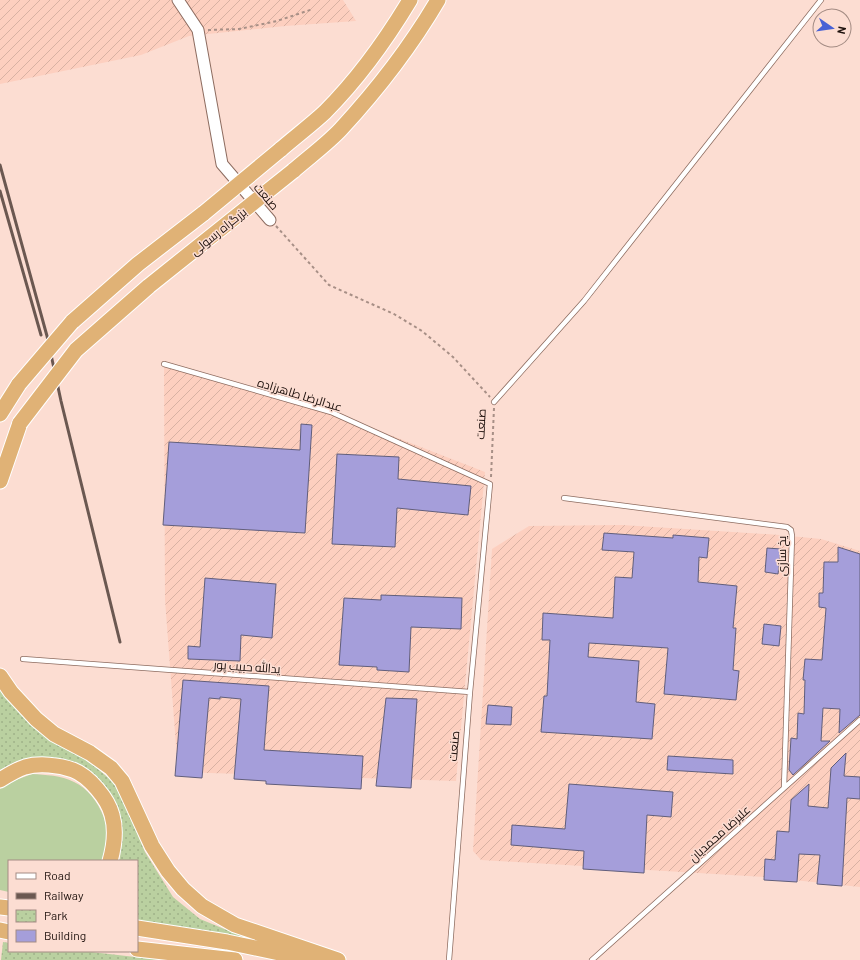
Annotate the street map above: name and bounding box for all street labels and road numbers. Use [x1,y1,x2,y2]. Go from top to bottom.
street label: صنعت [252,180,282,212]
street label: بزرگراه رسولی [187,204,250,259]
street label: عبدالرضا طاهرزاده [256,374,344,414]
street label: صنعت [472,408,488,440]
street label: یخ سازی [774,535,790,576]
street label: یدالله حبیب پور [212,657,282,678]
street label: صنعت [445,730,461,762]
street label: علیرضا محمدیان [685,802,753,865]

